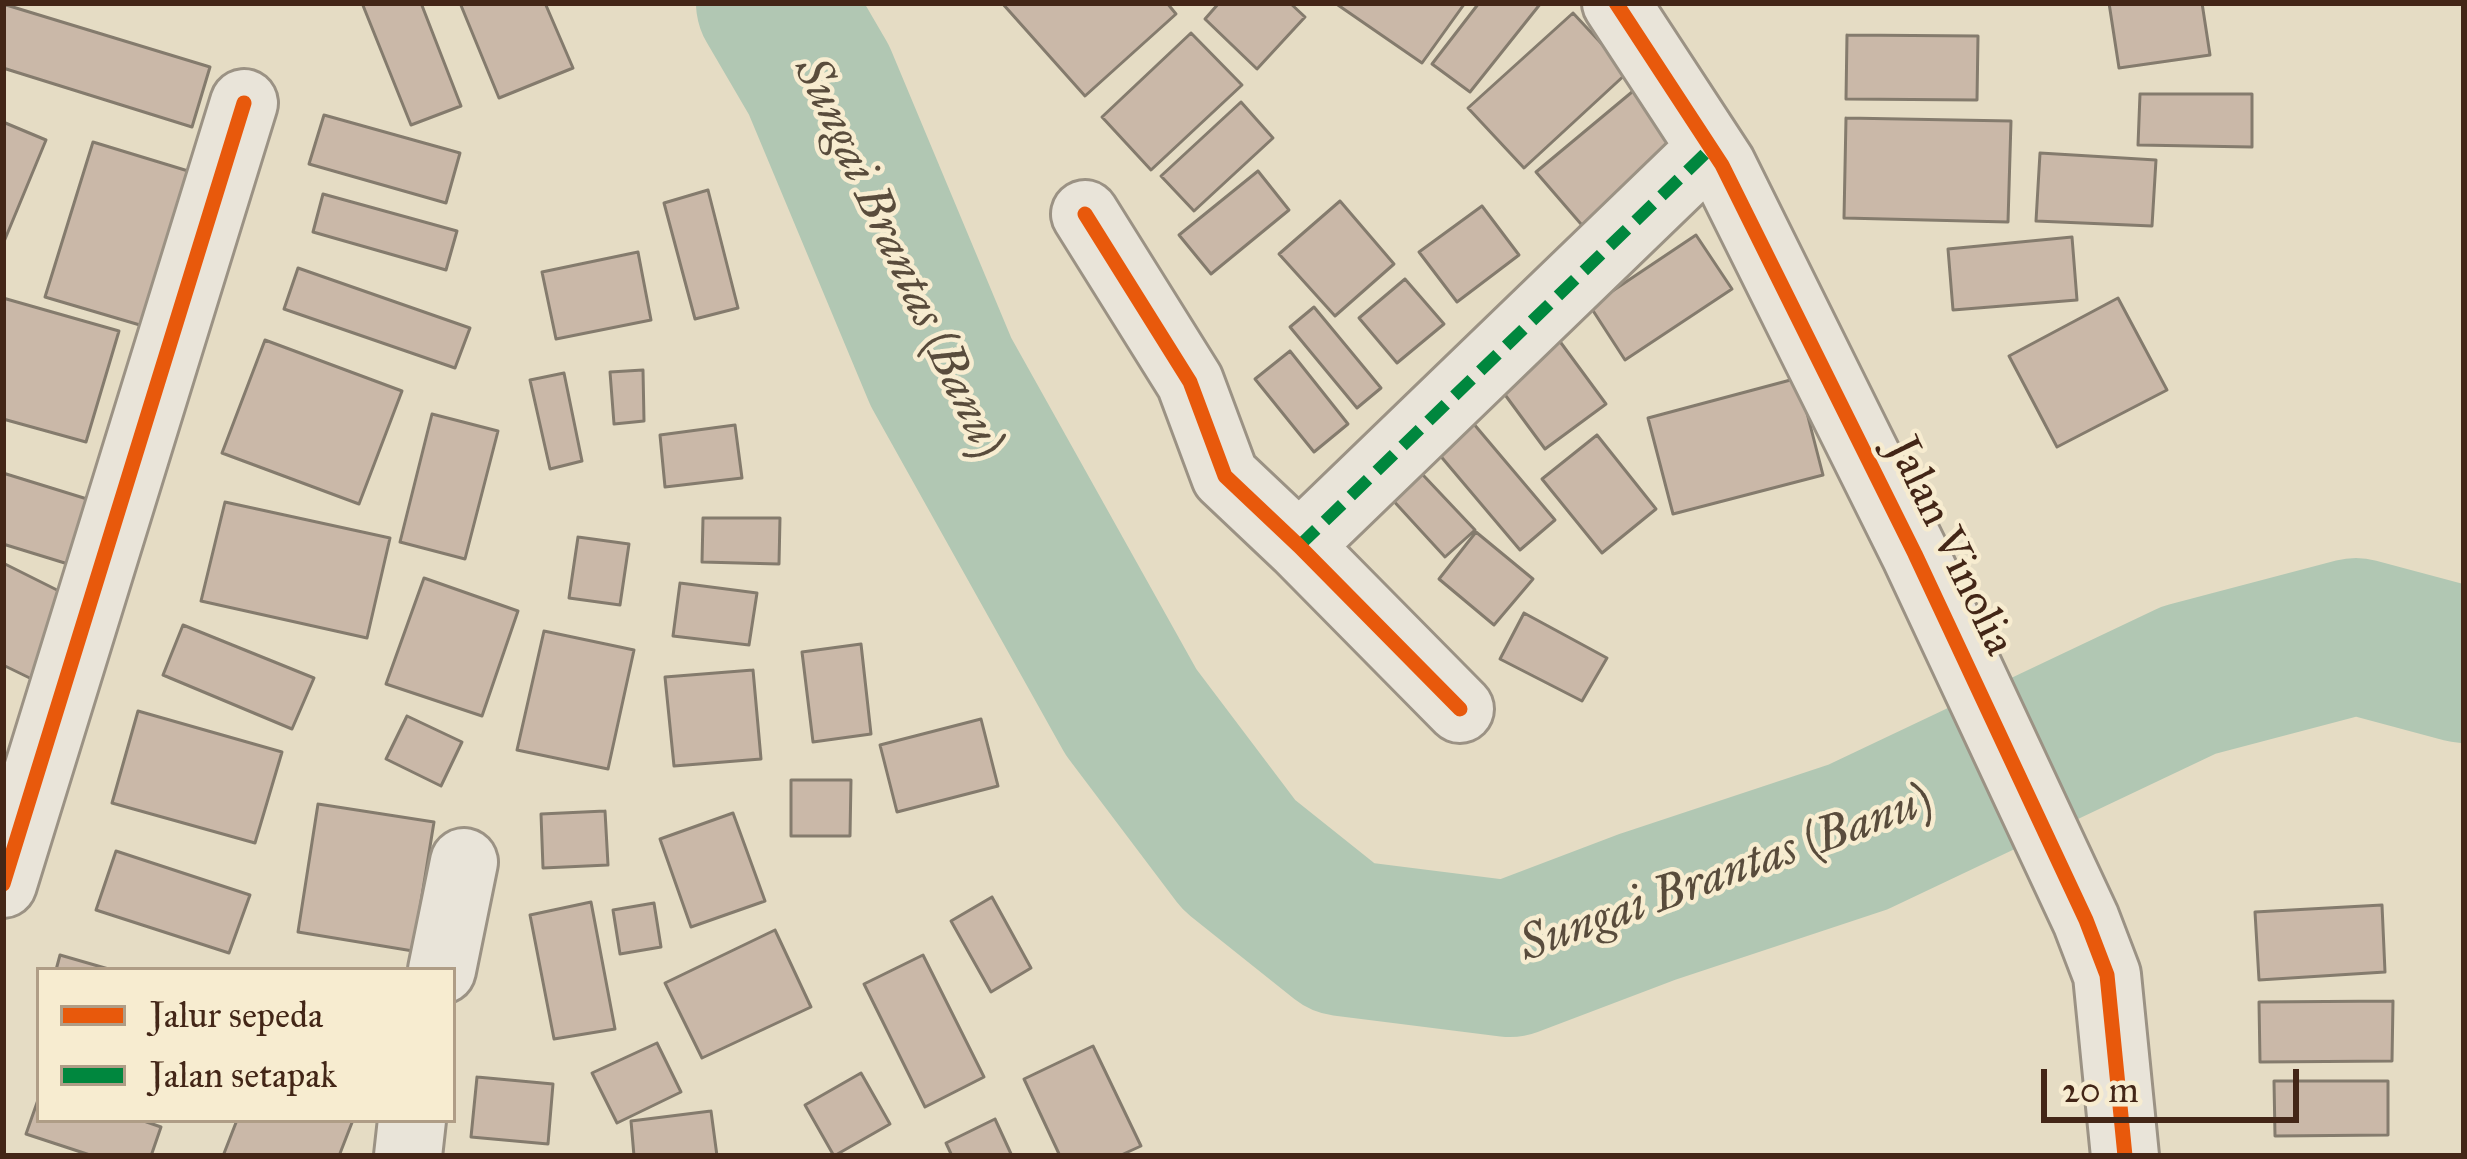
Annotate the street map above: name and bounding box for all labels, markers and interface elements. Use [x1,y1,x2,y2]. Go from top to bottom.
water label: Sungai Brantas (Banu) [779,49,1015,467]
street label: Jalan Vinolia [1873,429,2025,665]
water label: Sungai Brantas (Banu) [1512,774,1940,976]
legend [36,967,456,1123]
text: Jalur sepeda [150,993,323,1037]
scale bar [2047,1045,2305,1119]
text: Jalan setapak [150,1053,337,1097]
text: 20 m [2062,1068,2139,1112]

